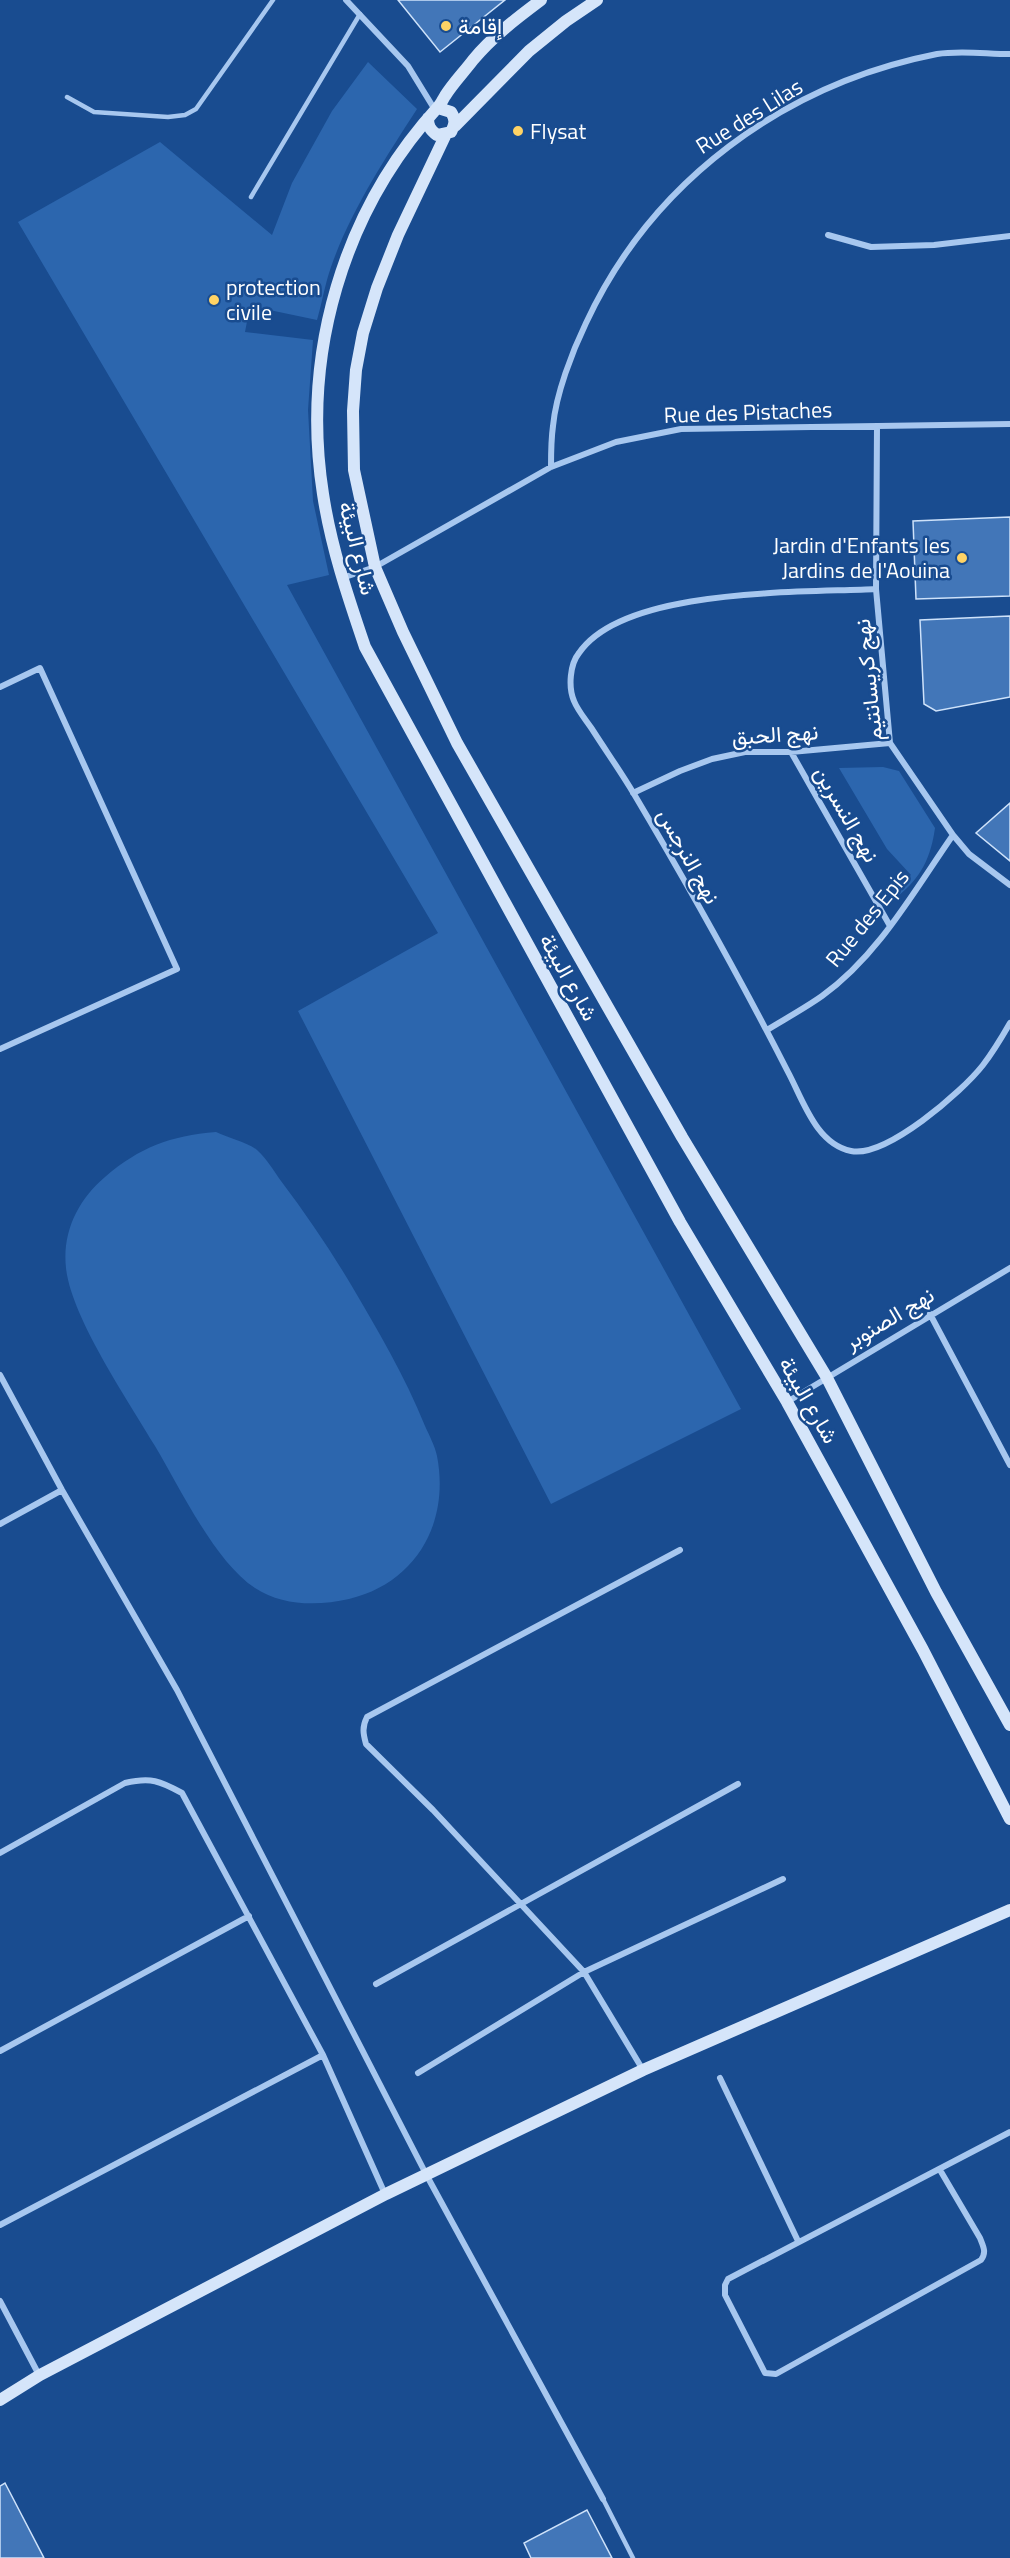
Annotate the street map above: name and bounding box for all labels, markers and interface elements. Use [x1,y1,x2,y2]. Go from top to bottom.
place label: إقامة [458,9,502,43]
marker: إقامة [439,19,453,33]
street label: Rue des Lilas [689,70,809,162]
place label: Flysat [530,114,586,148]
marker: Flysat [511,124,525,138]
place label: protection civile [226,270,321,329]
marker: protection civile [207,293,221,307]
street label: Rue des Pistaches [663,392,833,432]
street label: شارع البيئة [330,498,386,598]
place label: Jardin d'Enfants les Jardins de l'Aouina [773,528,950,587]
marker: Jardin d'Enfants les Jardins de l'Aouina [955,551,969,565]
street label: نهج كريسانتيم [845,617,891,743]
street label: نهج الحبق [730,714,820,754]
street label: نهج النسرين [806,759,888,869]
street label: نهج النرجس [649,802,729,910]
street label: Rue des Epis [817,862,917,974]
street label: شارع البيئة [531,927,607,1027]
street label: نهج الصنوبر [837,1278,941,1359]
street label: شارع البيئة [770,1350,848,1450]

